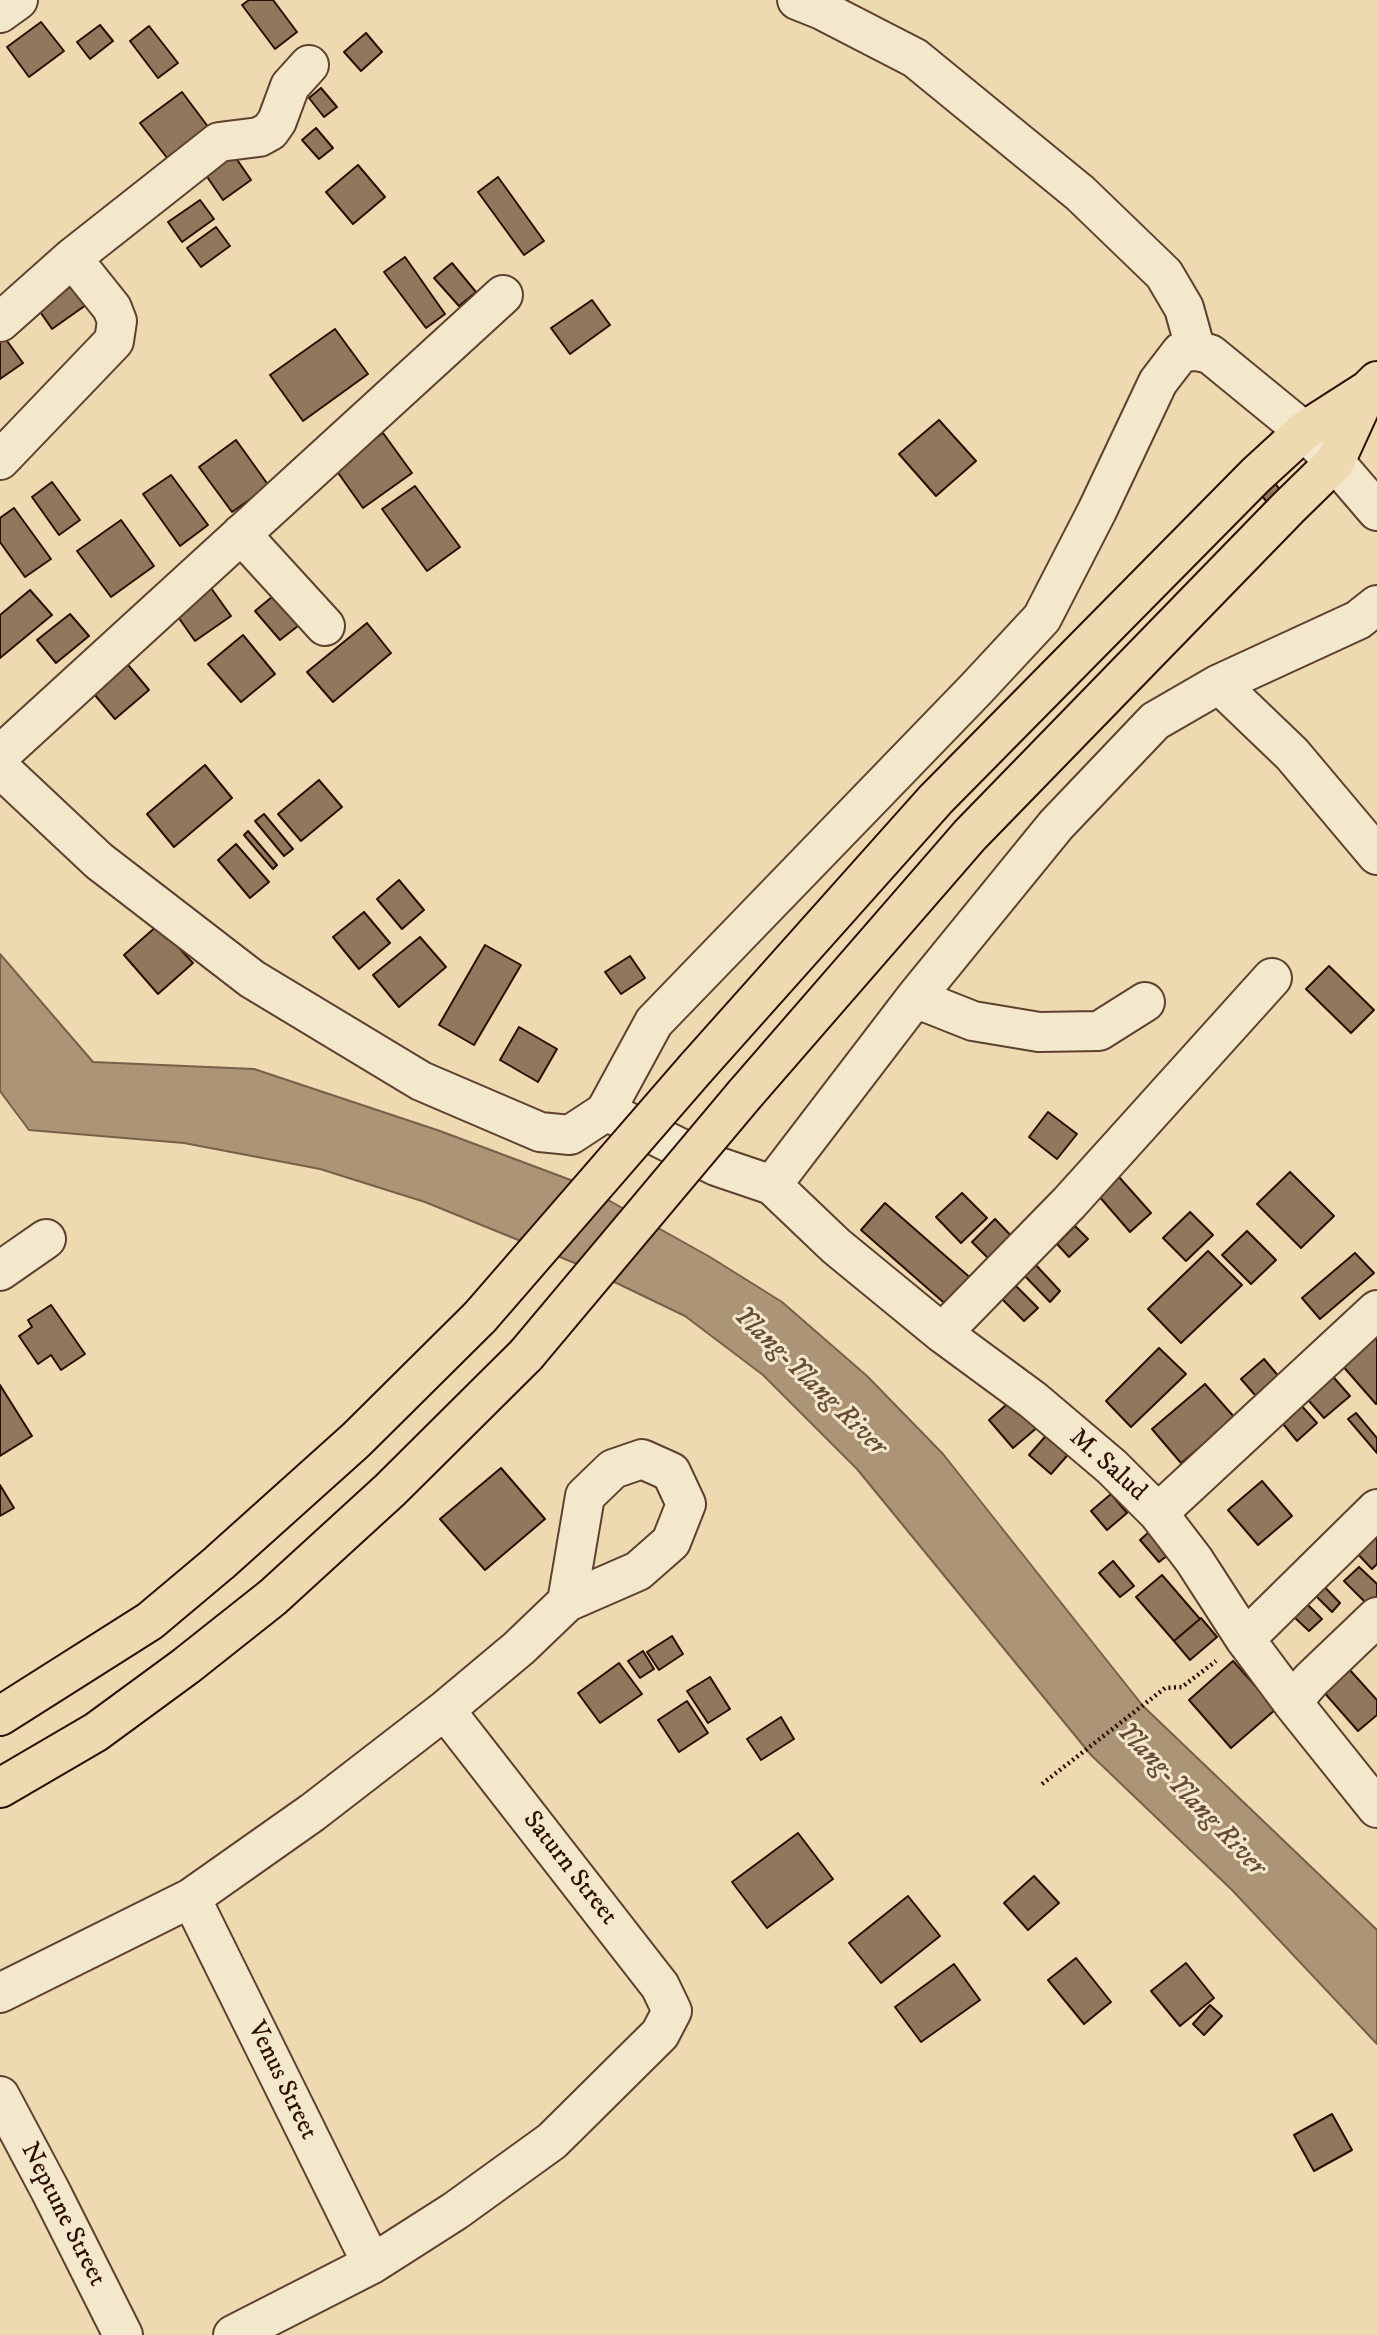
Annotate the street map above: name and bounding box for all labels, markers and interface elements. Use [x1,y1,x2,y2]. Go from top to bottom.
water label: Ylang-Ylang River [725,1300,893,1464]
street label: M. Salud [1062,1423,1152,1509]
water label: Ylang-Ylang River [1108,1716,1272,1884]
street label: Saturn Street [515,1806,623,1932]
street label: Venus Street [239,2017,323,2145]
street label: Neptune Street [12,2138,112,2292]

